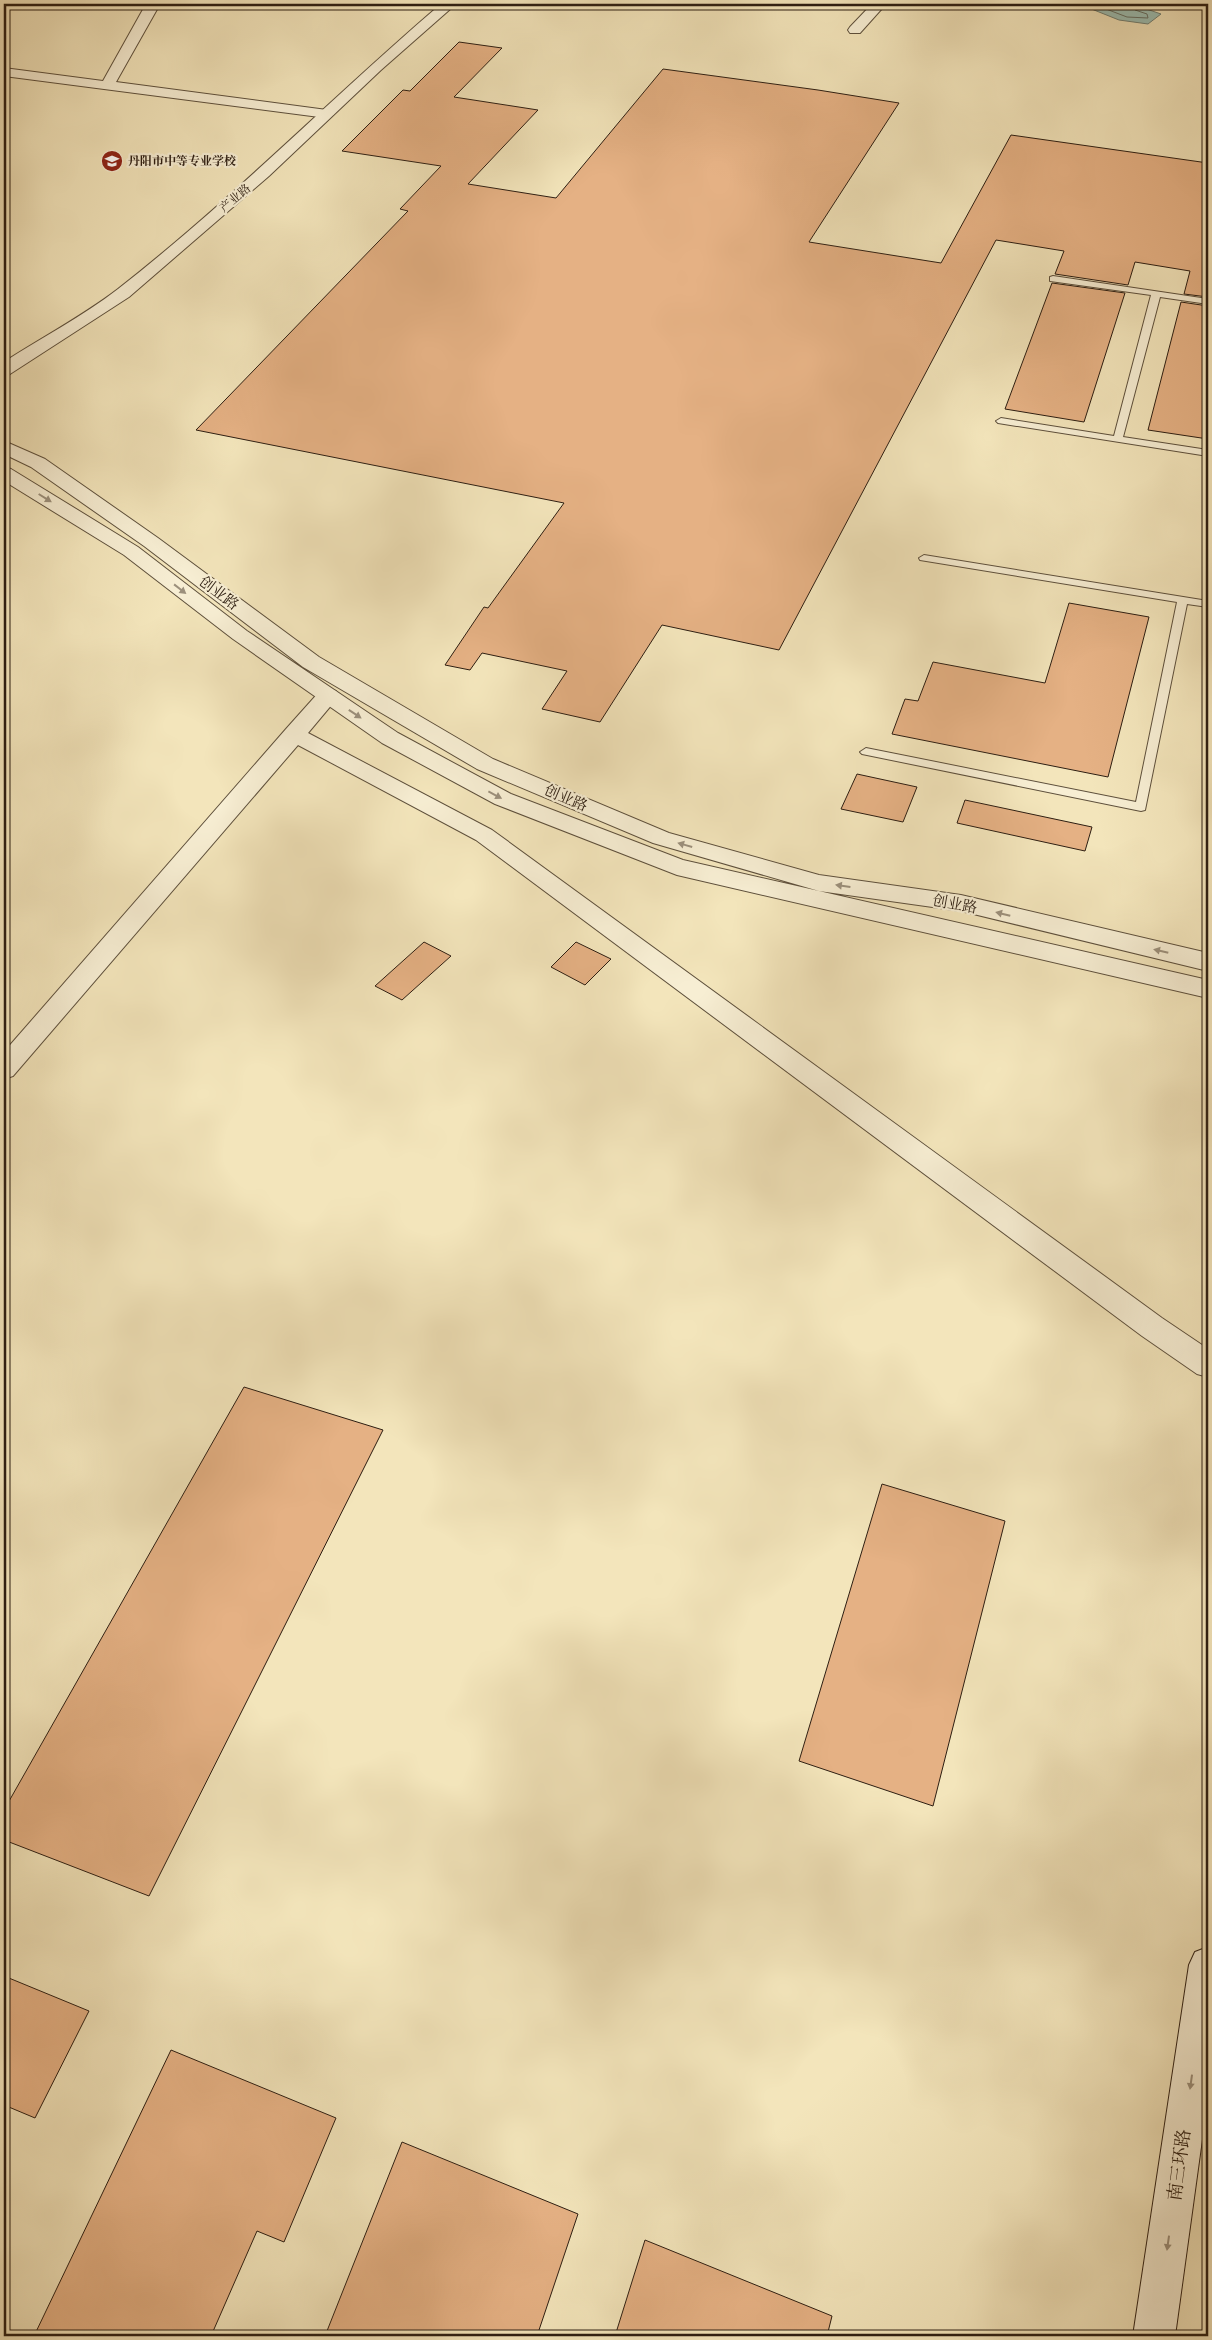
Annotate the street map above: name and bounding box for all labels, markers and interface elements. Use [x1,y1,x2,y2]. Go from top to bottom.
school or university icon: 丹阳市中等专业学校 [100,149,124,173]
place label: 丹阳市中等专业学校 [128,154,236,169]
street label: 产业路 [217,181,254,216]
one-way arrow [39,494,52,503]
street label: 创业路 [195,572,242,615]
one-way arrow [173,584,187,594]
one-way arrow [348,709,361,719]
street label: 创业路 [541,781,590,816]
one-way arrow [488,791,503,799]
one-way arrow [678,841,693,849]
one-way arrow [834,882,850,890]
street label: 创业路 [931,891,979,918]
one-way arrow [995,909,1010,917]
one-way arrow [1153,947,1168,955]
one-way arrow [1187,2075,1195,2091]
street label: 南三环路 [1164,2128,1197,2202]
one-way arrow [1163,2235,1171,2251]

